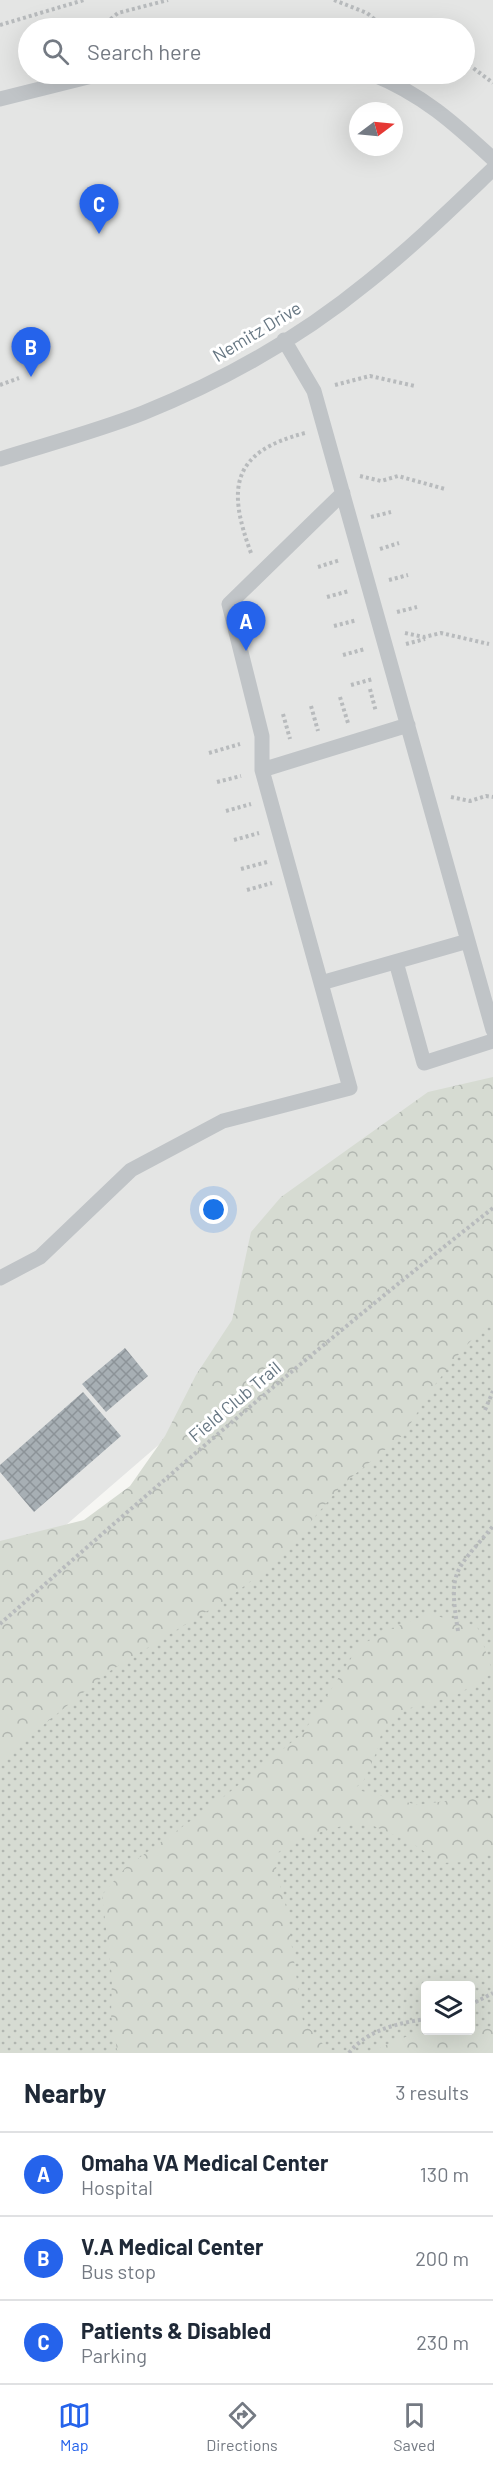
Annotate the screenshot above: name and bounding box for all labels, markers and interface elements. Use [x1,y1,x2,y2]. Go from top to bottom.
search box [18,18,475,84]
icon: search [39,35,72,68]
text: Search here [87,38,201,64]
north arrow [349,102,403,156]
pin: C [80,184,118,234]
street label: Nemitz Drive [208,296,305,366]
pin: B [12,328,51,377]
pin: A [226,602,266,651]
your location [199,1195,228,1224]
street label: Field Club Trail [184,1356,285,1446]
map controls [421,1981,475,2035]
button: layers [421,1981,475,2035]
text: Nearby [24,2077,106,2108]
text: 3 results [395,2080,469,2104]
text: Omaha VA Medical Center [81,2149,328,2175]
text: A [37,2162,50,2186]
text: 130 m [420,2162,469,2186]
text: Hospital [81,2175,153,2199]
text: V.A Medical Center [81,2233,264,2259]
text: B [37,2246,50,2270]
text: 200 m [415,2246,469,2270]
text: Bus stop [81,2259,156,2283]
text: Patients & Disabled [81,2317,271,2343]
text: C [37,2330,50,2354]
text: 230 m [416,2330,469,2354]
text: Parking [81,2343,147,2367]
tab: Map [58,2399,91,2454]
tab: Directions [206,2399,278,2454]
tab: Saved [393,2399,435,2454]

